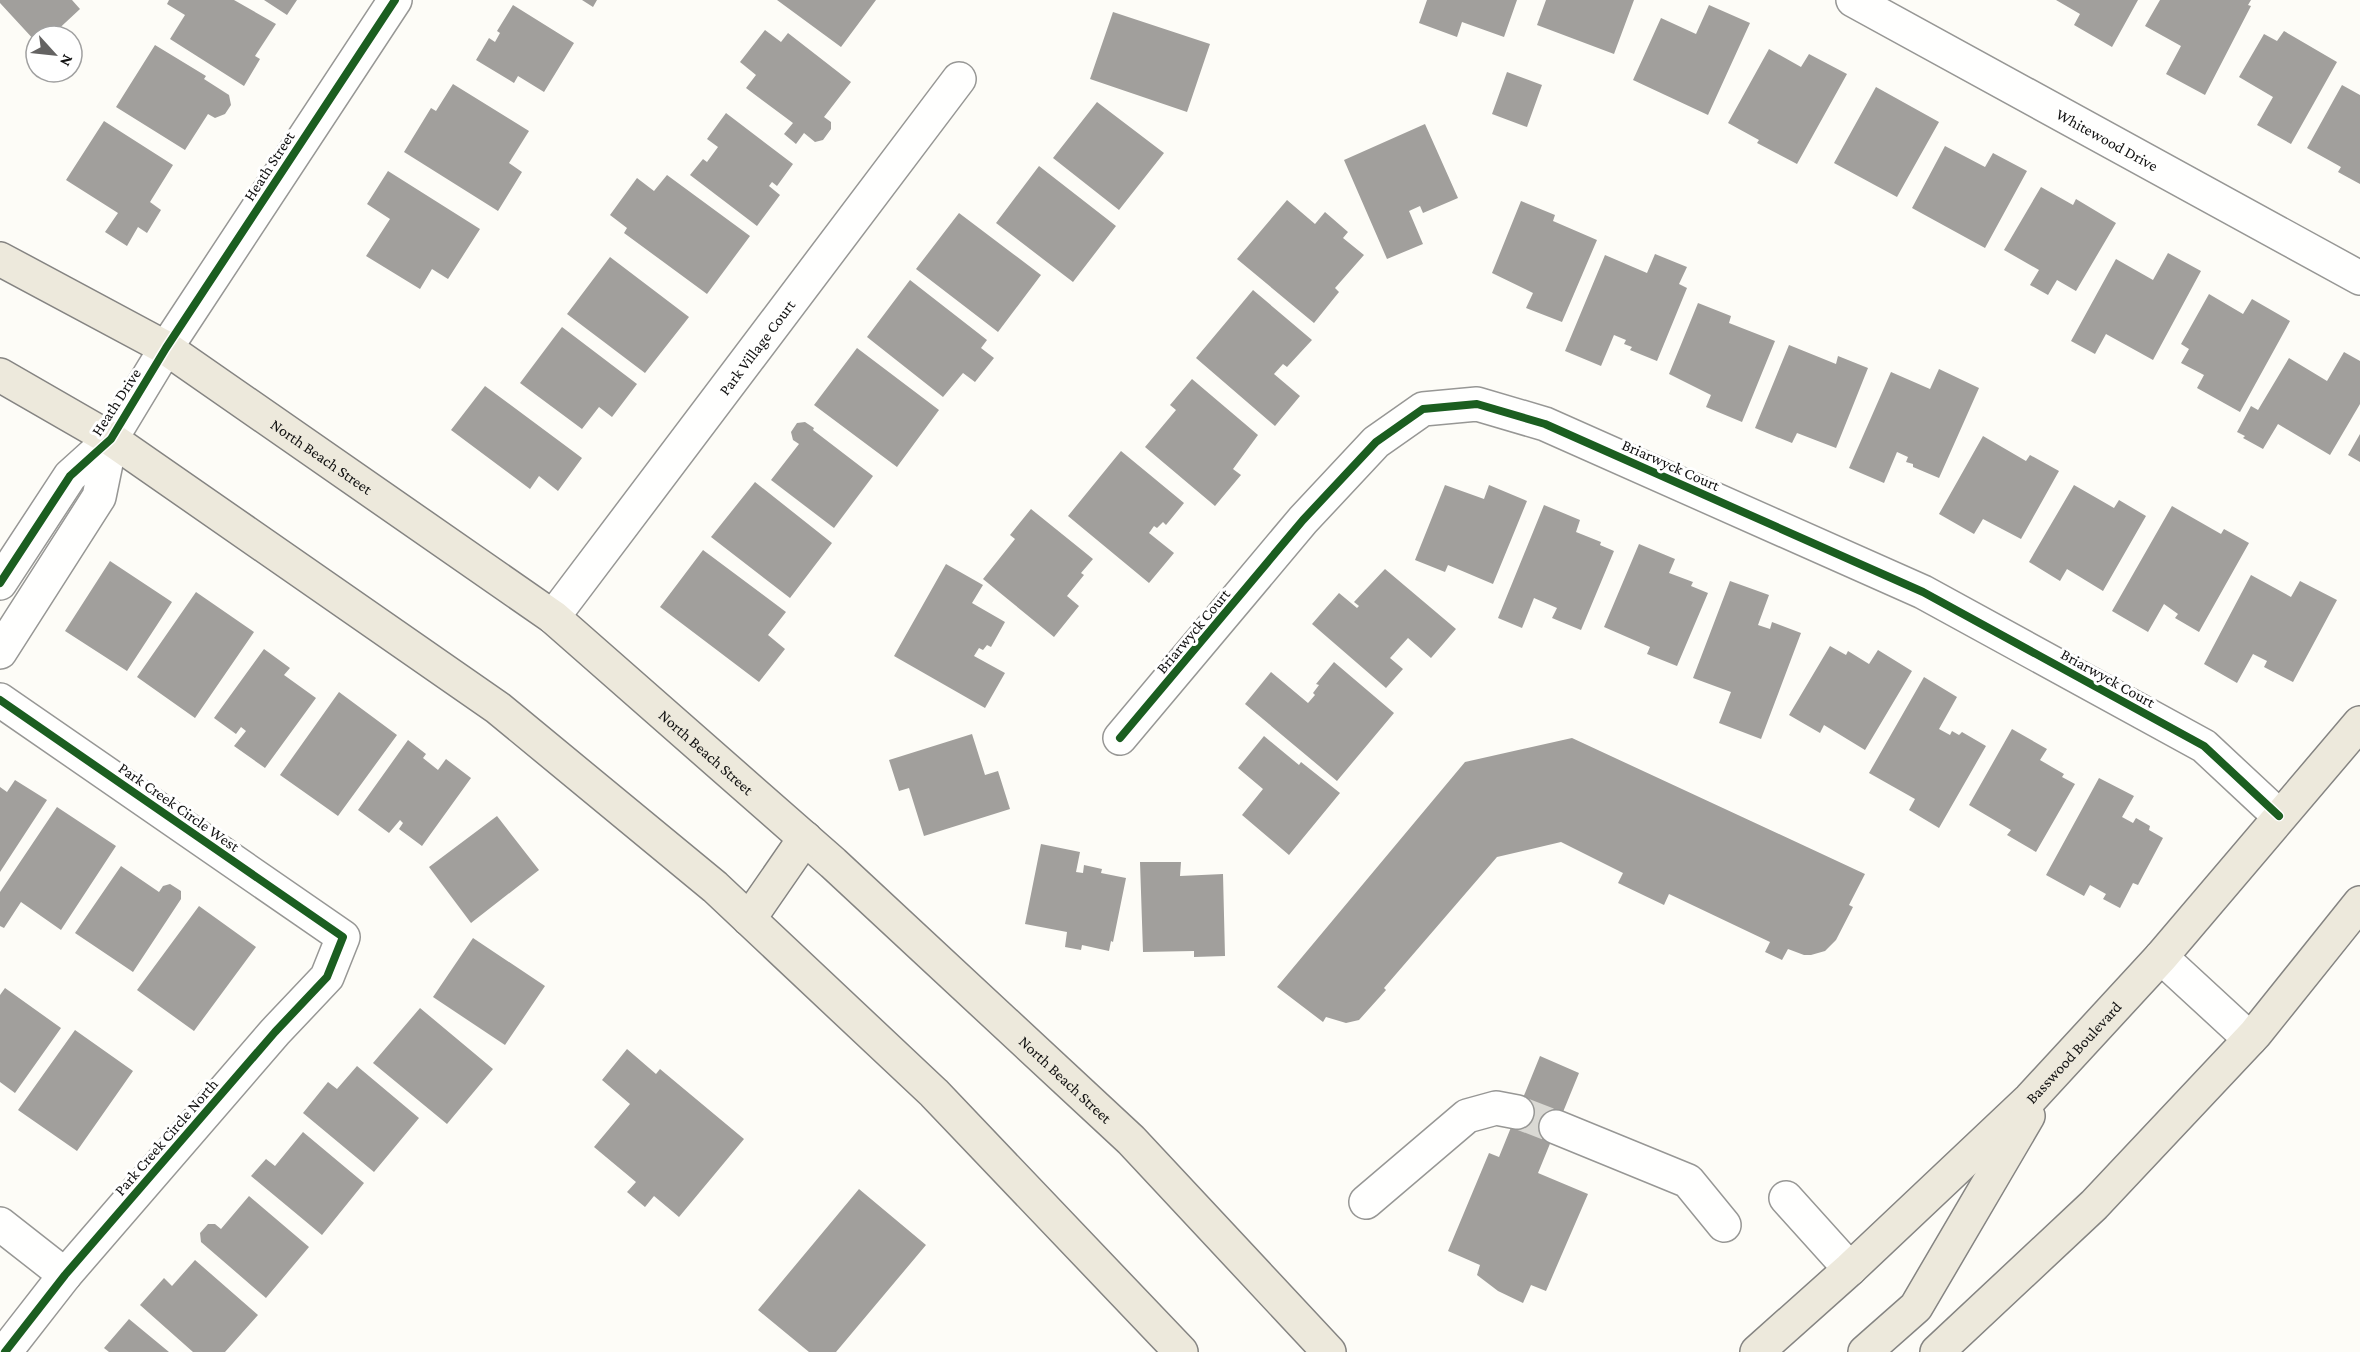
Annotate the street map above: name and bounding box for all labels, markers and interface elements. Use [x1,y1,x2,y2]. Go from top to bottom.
north arrow [24,24,84,84]
text: N [57,52,77,69]
street label: Whitewood Drive [2053,105,2161,174]
street label: Heath Street [240,128,298,204]
street label: Park Village Court [715,296,798,398]
street label: Heath Drive [88,365,144,439]
street label: North Beach Street [268,415,376,498]
street label: Briarwyck Court [1619,436,1723,495]
street label: Briarwyck Court [1153,585,1234,677]
street label: Briarwyck Court [2058,645,2159,712]
street label: North Beach Street [656,706,758,798]
street label: Park Creek Circle West [115,759,243,855]
street label: Basswood Boulevard [2022,997,2125,1107]
street label: North Beach Street [1016,1032,1116,1127]
street label: Park Creek Circle North [111,1075,221,1199]

